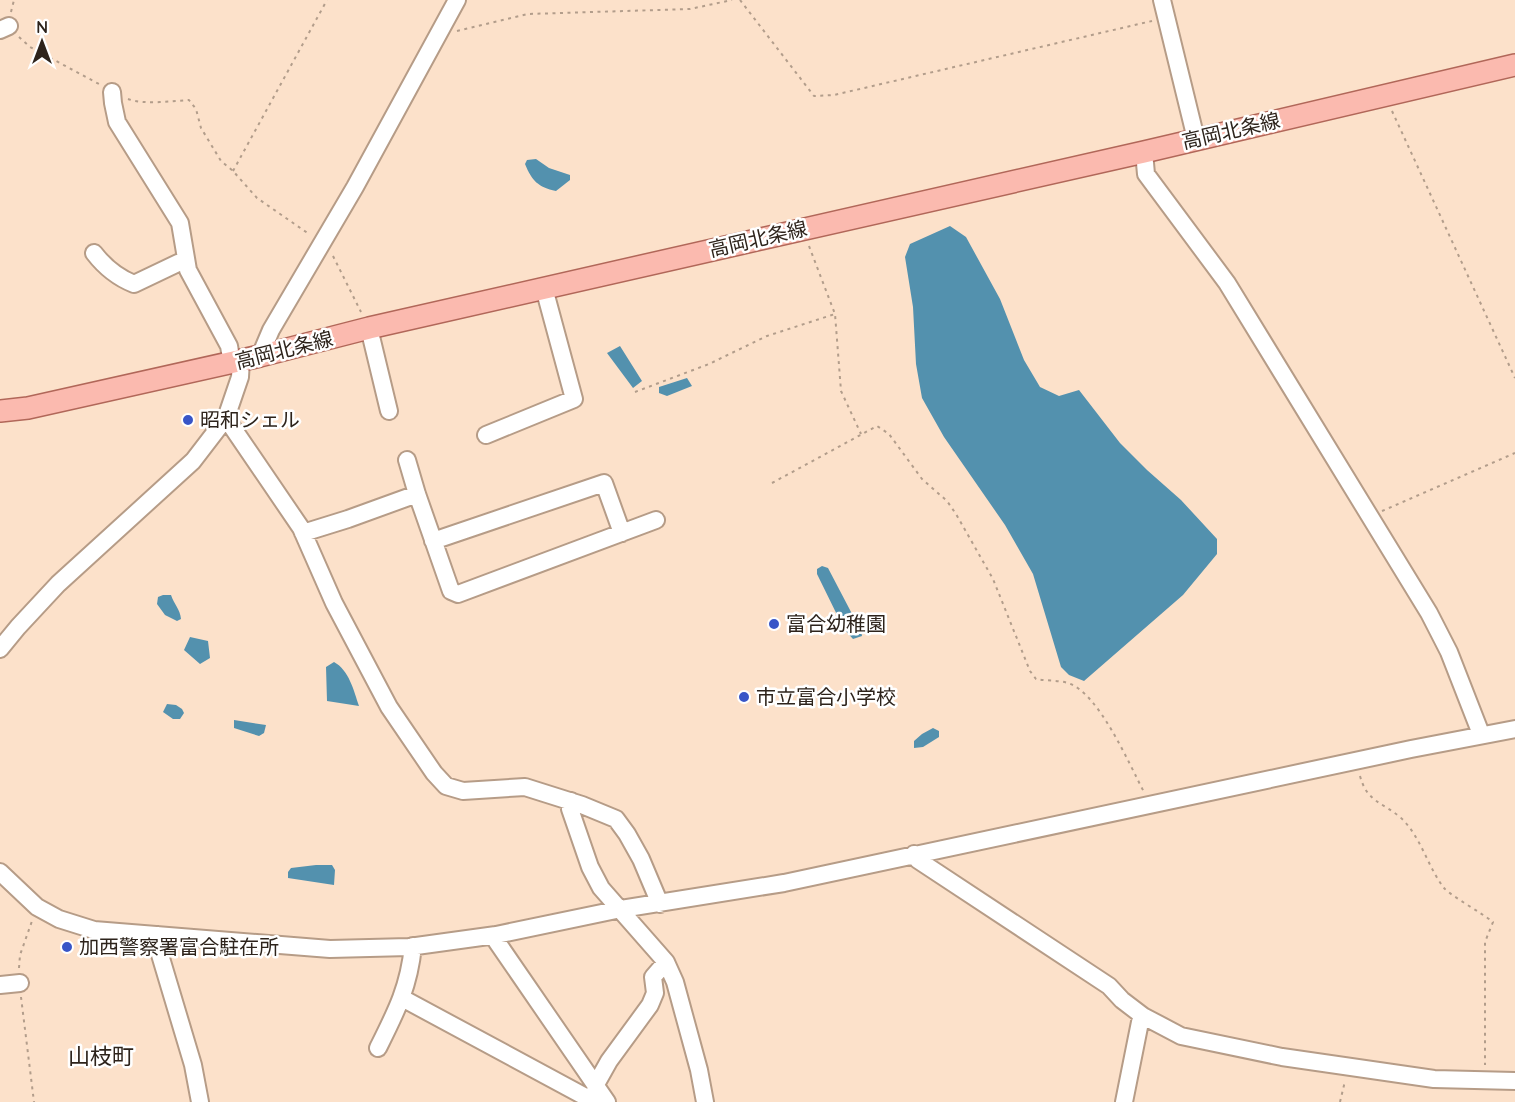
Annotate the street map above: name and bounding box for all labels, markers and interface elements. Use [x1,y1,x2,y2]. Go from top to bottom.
north arrow [12,12,72,72]
text: N [36,17,48,37]
street label: 高岡北条線 [1179,107,1282,154]
street label: 高岡北条線 [706,215,809,262]
street label: 高岡北条線 [232,325,335,374]
place label: 昭和シェル [200,407,300,432]
marker: 昭和シェル [181,413,195,427]
place label: 富合幼稚園 [786,611,886,636]
marker: 富合幼稚園 [767,617,781,631]
place label: 市立富合小学校 [756,684,896,709]
marker: 市立富合小学校 [737,690,751,704]
place label: 加西警察署富合駐在所 [79,934,279,959]
marker: 加西警察署富合駐在所 [60,940,74,954]
district label: 山枝町 [68,1042,134,1070]

